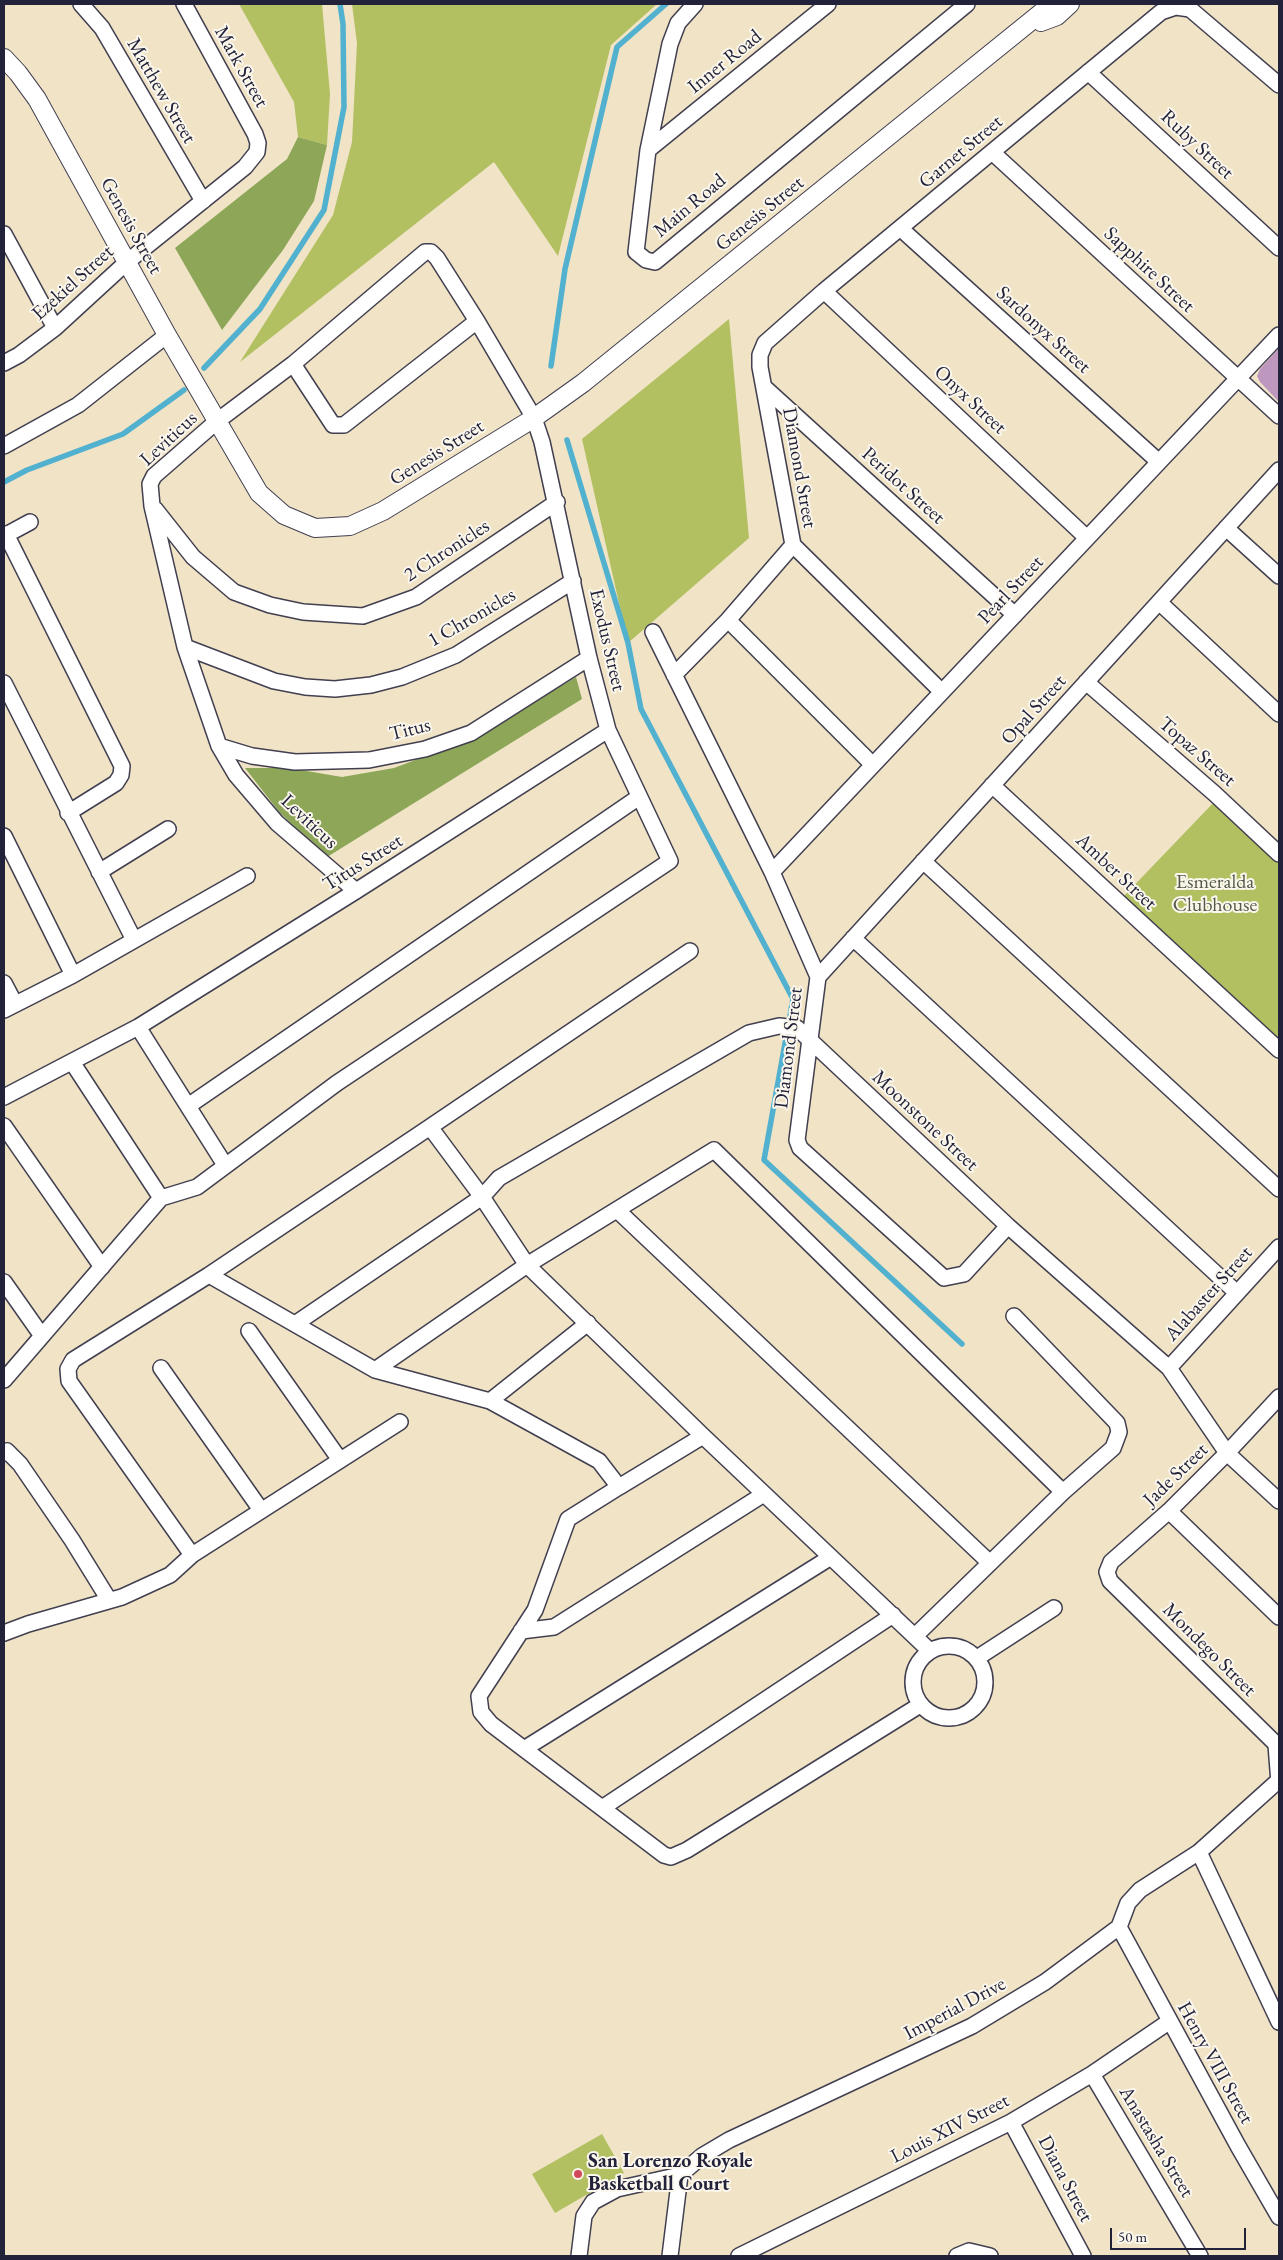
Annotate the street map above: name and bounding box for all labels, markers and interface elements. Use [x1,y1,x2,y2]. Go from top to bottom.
street label: Mark Street [209,22,273,112]
street label: Inner Road [683,25,767,99]
street label: Matthew Street [121,34,201,148]
street label: Ruby Street [1155,105,1239,185]
street label: Garnet Street [914,110,1008,194]
street label: Main Road [649,169,731,243]
street label: Genesis Street [711,171,809,257]
street label: Genesis Street [95,174,167,278]
street label: Sapphire Street [1099,222,1199,318]
street label: Ezekiel Street [27,240,119,326]
street label: Sardonyx Street [991,281,1095,379]
street label: Onyx Street [929,360,1011,440]
street label: Diamond Street [777,406,821,530]
street label: Leviticus [135,407,203,471]
street label: Genesis Street [385,415,489,491]
street label: Peridot Street [856,442,950,530]
street label: 2 Chronicles [400,514,494,588]
street label: Pearl Street [973,551,1049,629]
street label: 1 Chronicles [424,583,520,653]
street label: Exodus Street [584,586,630,694]
street label: Opal Street [996,670,1072,750]
street label: Topaz Street [1154,712,1240,792]
street label: Titus [387,713,433,747]
street label: Leviticus [275,790,343,854]
street label: Amber Street [1070,828,1162,916]
street label: Titus Street [319,829,407,897]
park label: Esmeralda Clubhouse [1173,871,1257,918]
street label: Diamond Street [770,986,808,1110]
street label: Moonstone Street [867,1066,983,1176]
street label: Alabaster Street [1160,1242,1258,1346]
street label: Jade Street [1139,1438,1213,1512]
street label: Mondego Street [1157,1598,1261,1702]
street label: Imperial Drive [900,1972,1010,2046]
street label: Henry VIII Street [1172,1998,1258,2128]
street label: Anastasha Street [1113,2082,1199,2202]
street label: Louis XIV Street [887,2089,1013,2169]
street label: Diana Street [1032,2132,1098,2226]
place label: San Lorenzo Royale Basketball Court [588,2150,753,2197]
marker: San Lorenzo Royale Basketball Court [572,2168,584,2180]
scale bar [1113,2218,1249,2250]
text: 50 m [1118,2227,1147,2246]

